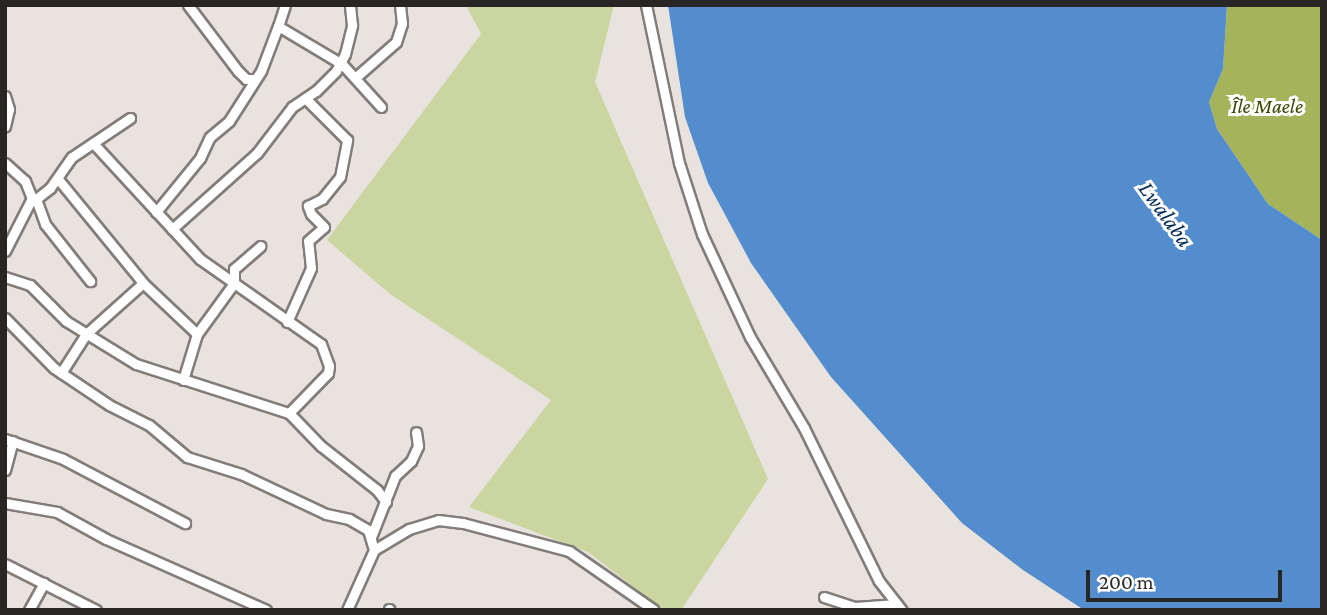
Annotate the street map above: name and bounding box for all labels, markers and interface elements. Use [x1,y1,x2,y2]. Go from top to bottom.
park label: Île Maele [1231,93,1303,119]
water label: Lwalaba [1133,176,1199,252]
scale bar [1089,556,1285,600]
text: 200 m [1099,570,1154,594]

